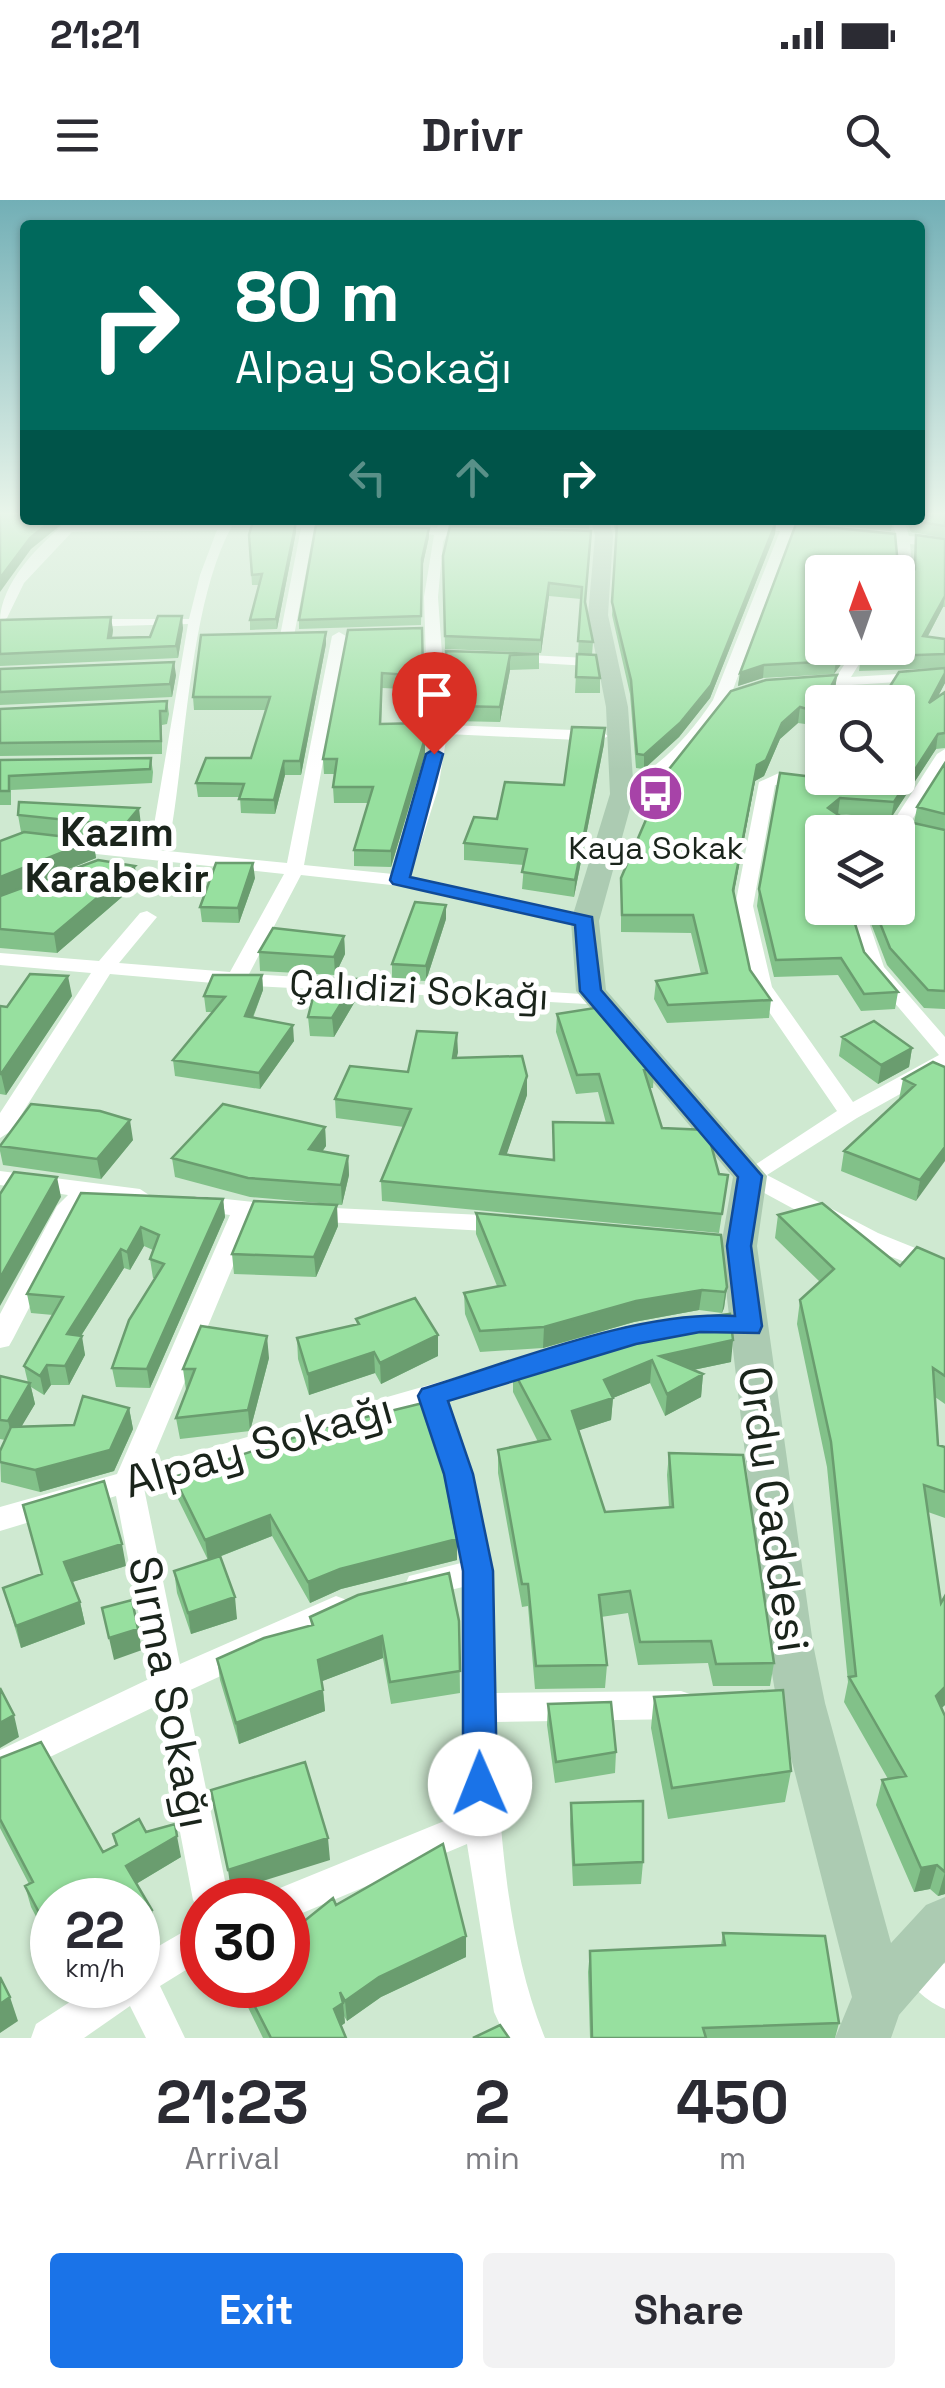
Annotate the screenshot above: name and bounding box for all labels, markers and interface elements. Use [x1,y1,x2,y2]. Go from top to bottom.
text: 21:21 [50,11,141,59]
text: Drivr [421,107,524,164]
icon: menu [50,108,105,163]
icon: search [840,108,895,163]
text: 80 m [235,252,400,341]
icon: right [70,260,200,390]
text: Alpay Sokağı [235,339,512,396]
icon: left [340,450,395,505]
icon: ahead [445,450,500,505]
icon: right [550,450,605,505]
north arrow [805,555,915,665]
map controls [805,555,915,925]
pin [392,652,477,755]
icon: arrive [407,667,462,722]
button: search [805,685,915,795]
bus stop icon: Kaya Sokak [626,764,686,824]
district label: Kazım Karabekir [25,807,209,904]
button: layers [805,815,915,925]
place label: Kaya Sokak [568,828,744,868]
street label: Çalıdizi Sokağı [288,959,550,1021]
street label: Ordu Caddesi [726,1363,822,1655]
street label: Alpay Sokağı [117,1379,399,1511]
street label: Sırma Sokağı [116,1551,224,1833]
position arrow [428,1732,532,1836]
speed limit sign: 30 [180,1878,310,2008]
text: 22 [65,1899,125,1963]
text: km/h [65,1952,125,1984]
text: 21:23 [156,2064,309,2141]
text: 2 [475,2064,510,2141]
text: 450 [676,2064,789,2141]
text: Arrival [185,2138,280,2178]
text: min [465,2138,520,2178]
text: m [719,2138,746,2178]
button: Exit [50,2253,463,2368]
button: Share [483,2253,895,2368]

